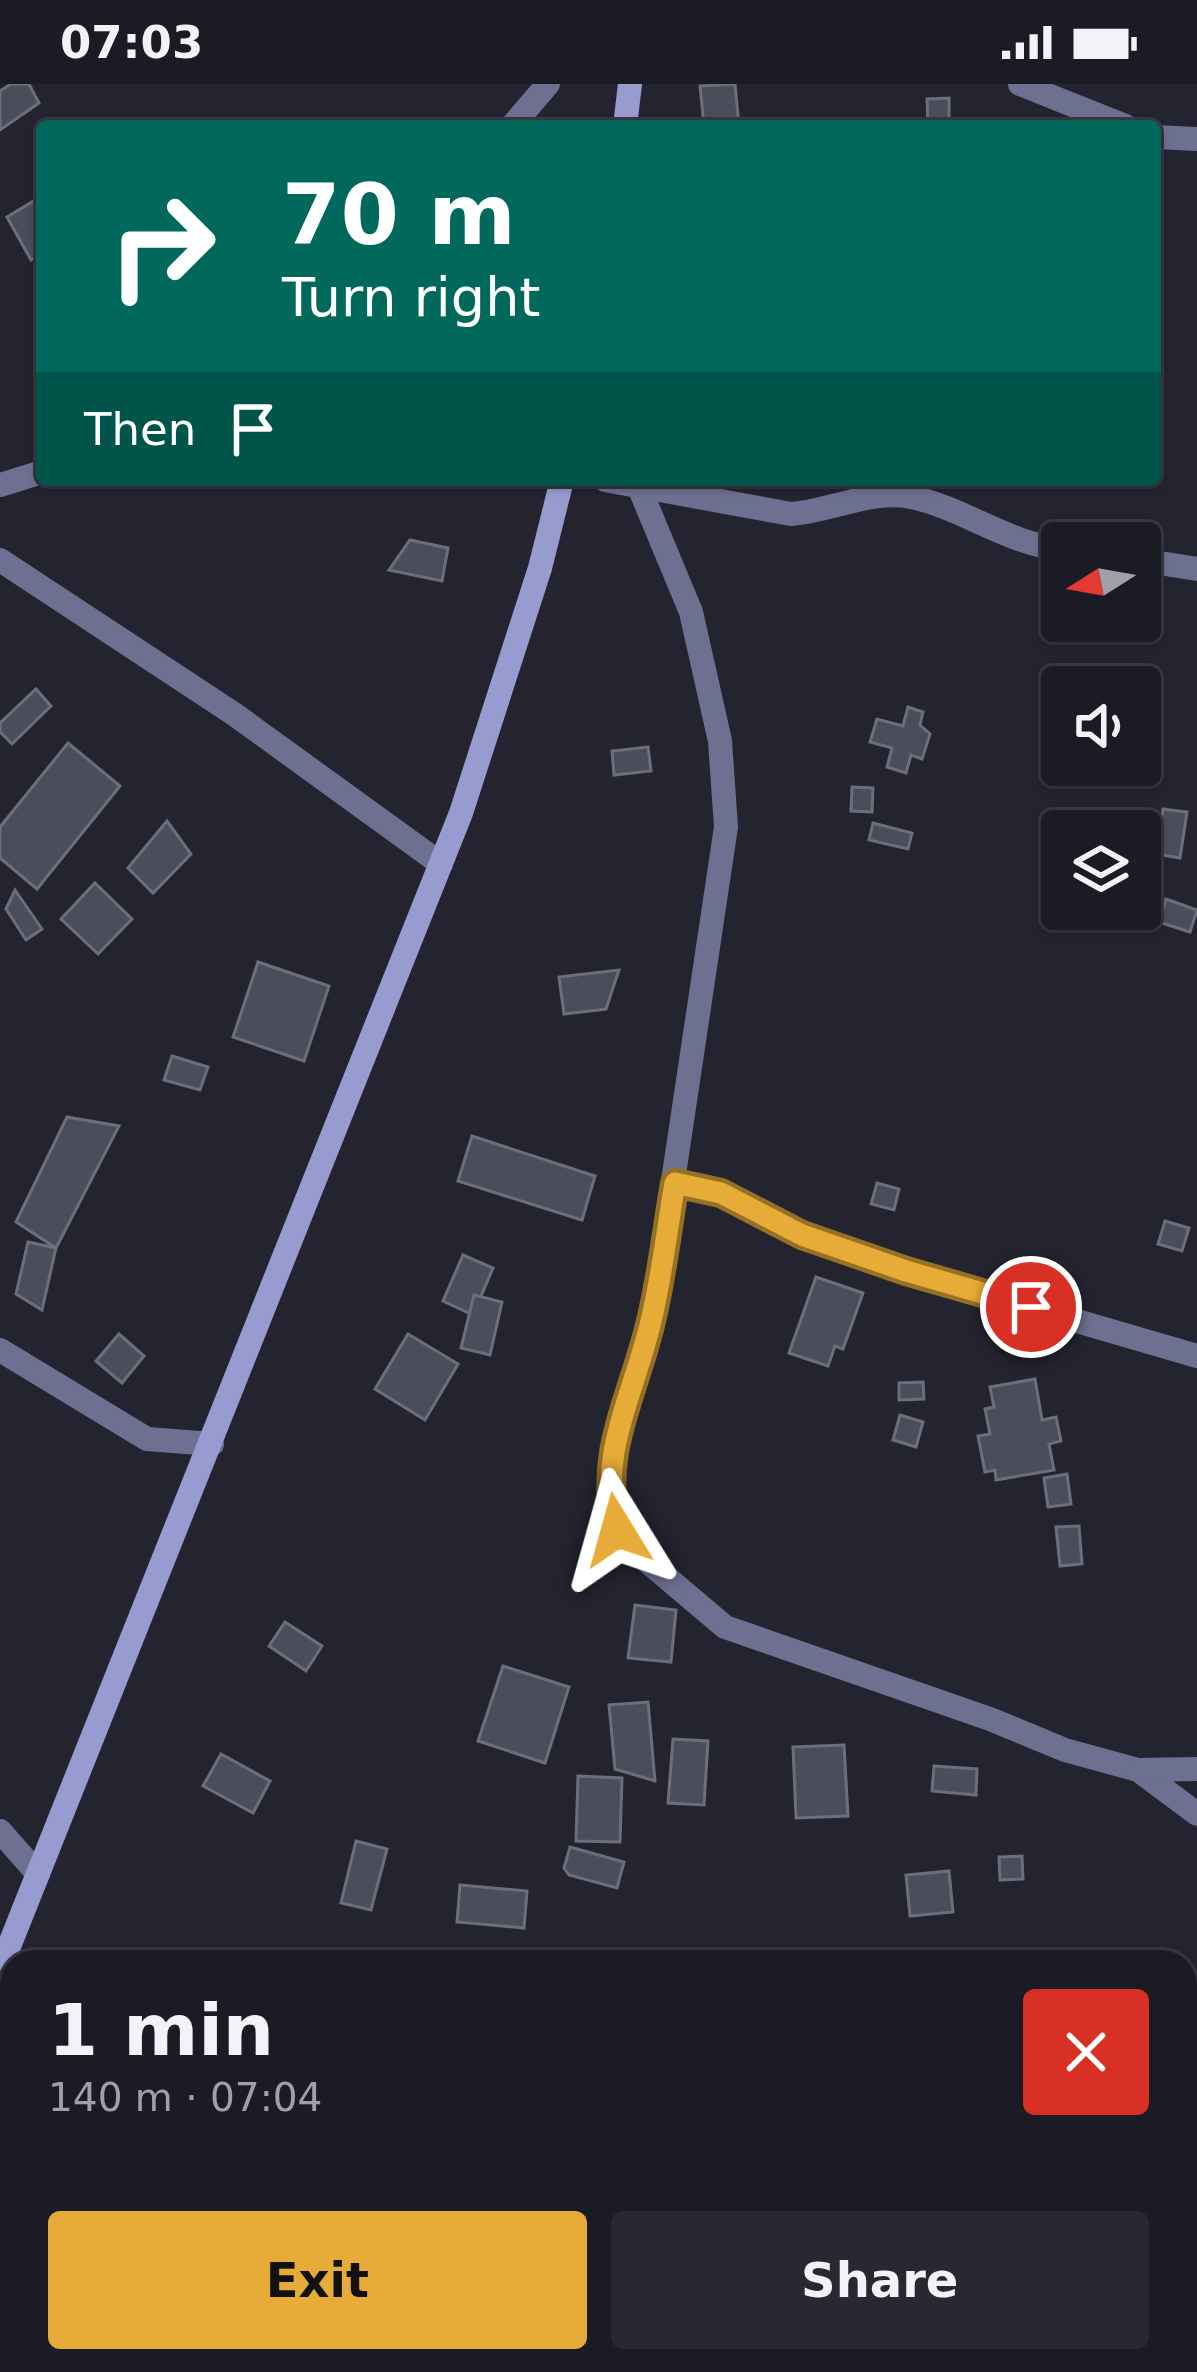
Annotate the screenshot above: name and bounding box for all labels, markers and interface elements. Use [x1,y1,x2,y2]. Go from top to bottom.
text: 07:03 [60,16,203,69]
text: 70 m [282,166,516,264]
icon: right [84,168,240,324]
text: Turn right [282,266,541,329]
icon: arrive [220,396,286,462]
text: Then [84,403,196,456]
north arrow [1041,522,1161,642]
map controls [1041,522,1161,930]
button: sound [1041,666,1161,786]
button: layers [1041,810,1161,930]
pin [980,1256,1082,1358]
icon: arrive [998,1274,1064,1340]
position arrow [554,1467,680,1593]
text: 1 min [48,1988,274,2072]
button: close [1023,1989,1149,2115]
text: 140 m · 07:04 [48,2075,322,2120]
button: Exit [48,2211,587,2349]
button: Share [611,2211,1149,2349]

